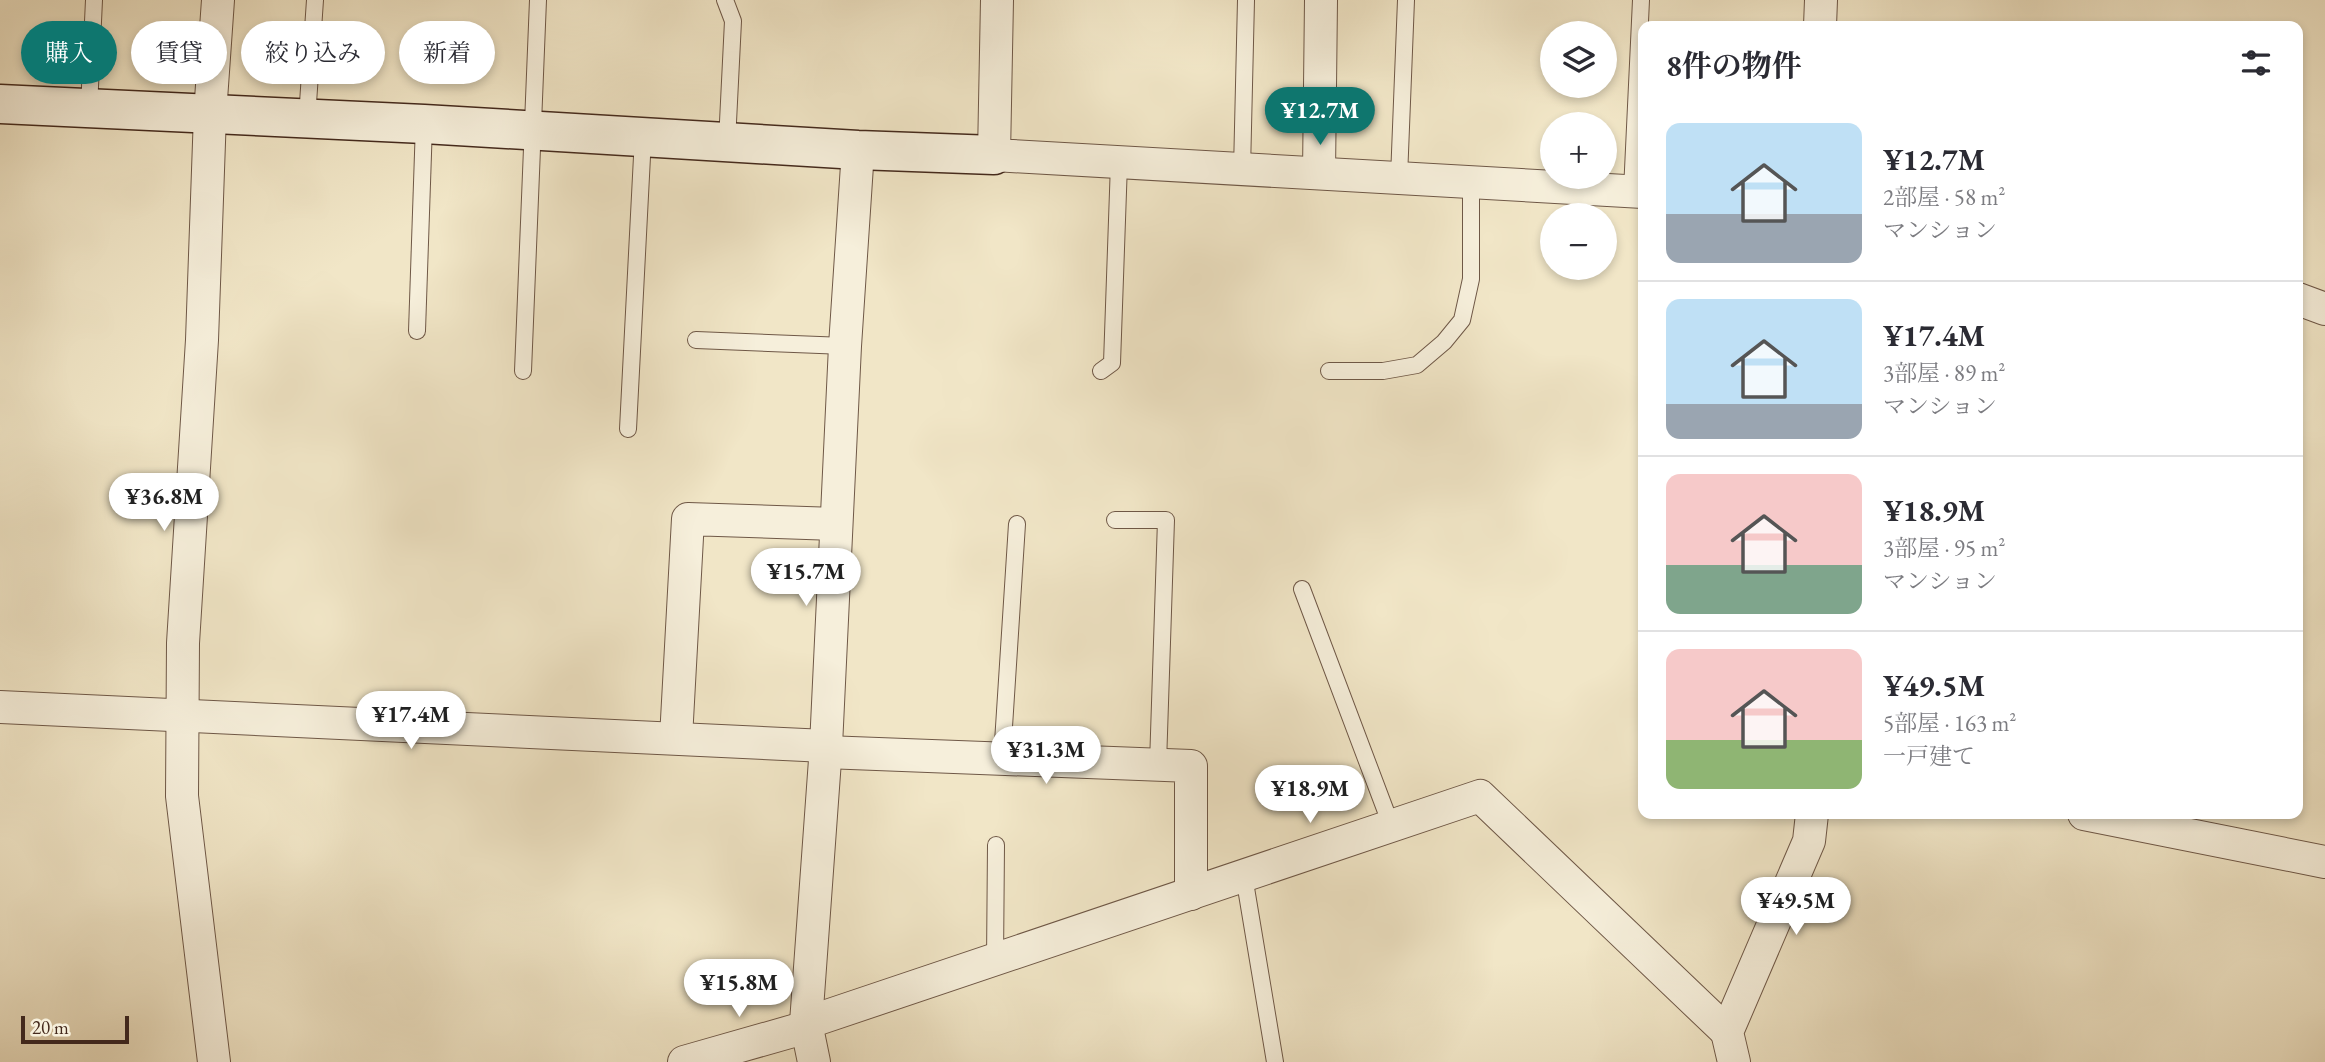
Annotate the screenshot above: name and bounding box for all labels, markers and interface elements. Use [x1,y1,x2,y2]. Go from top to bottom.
chip: 購入 [21,21,117,84]
chip: 賃貸 [131,21,227,84]
chip: 絞り込み [241,21,385,84]
chip: 新着 [399,21,495,84]
map controls [1540,21,1617,280]
button: layers [1540,21,1617,98]
icon: filters [2237,44,2275,82]
text: 8件の物件 [1666,46,1802,85]
pin: ¥12.7M [1263,88,1377,147]
text: ¥12.7M [1281,95,1359,125]
button: + [1540,112,1617,189]
text: ¥12.7M [1883,140,1985,179]
icon: home [1722,151,1806,235]
text: 2部屋 · 58 m² [1883,182,2005,212]
button: − [1540,203,1617,280]
text: マンション [1883,215,1997,245]
text: ¥17.4M [1883,316,1985,355]
icon: home [1722,327,1806,411]
text: 3部屋 · 89 m² [1883,358,2005,388]
text: マンション [1883,391,1997,421]
pin: ¥36.8M [107,474,221,533]
text: ¥36.8M [125,481,203,511]
text: ¥18.9M [1883,491,1985,530]
icon: home [1722,502,1806,586]
text: 3部屋 · 95 m² [1883,533,2005,563]
pin: ¥15.7M [749,548,863,608]
text: ¥15.7M [767,556,845,586]
text: マンション [1883,566,1997,596]
text: ¥49.5M [1883,666,1985,705]
icon: home [1722,677,1806,761]
pin: ¥17.4M [354,692,468,751]
text: ¥17.4M [372,699,450,729]
text: 5部屋 · 163 m² [1883,708,2016,738]
pin: ¥31.3M [989,726,1103,786]
text: ¥31.3M [1007,734,1085,764]
text: 一戸建て [1883,741,1975,771]
pin: ¥18.9M [1253,766,1367,825]
text: ¥18.9M [1271,773,1349,803]
pin: ¥49.5M [1739,878,1853,937]
text: ¥49.5M [1757,885,1835,915]
pin: ¥15.8M [682,960,796,1019]
text: ¥15.8M [700,967,778,997]
scale bar [21,1013,130,1045]
text: 20 m [32,1015,69,1040]

